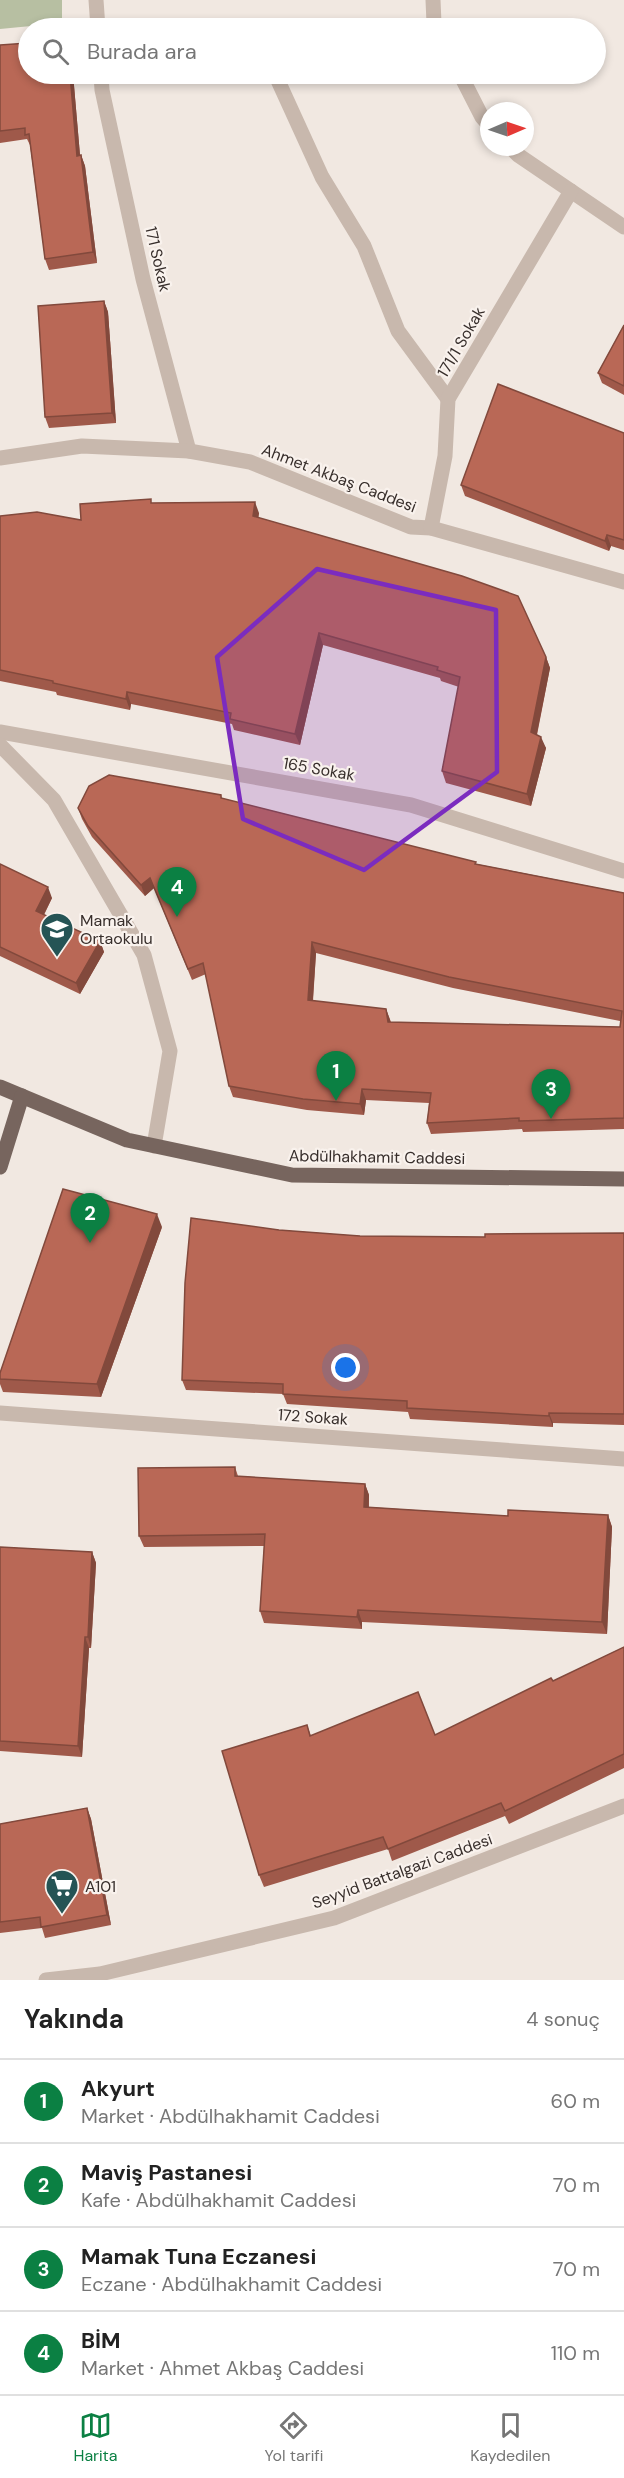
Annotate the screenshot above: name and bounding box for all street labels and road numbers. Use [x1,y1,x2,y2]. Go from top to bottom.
street label: 171 Sokak [140,224,176,294]
street label: 171/1 Sokak [432,303,490,381]
street label: Ahmet Akbaş Caddesi [259,439,419,517]
street label: 165 Sokak [282,752,356,786]
street label: Abdülhakhamit Caddesi [289,1145,465,1169]
street label: 172 Sokak [277,1404,349,1430]
street label: Seyyid Battalgazi Caddesi [309,1829,495,1913]

